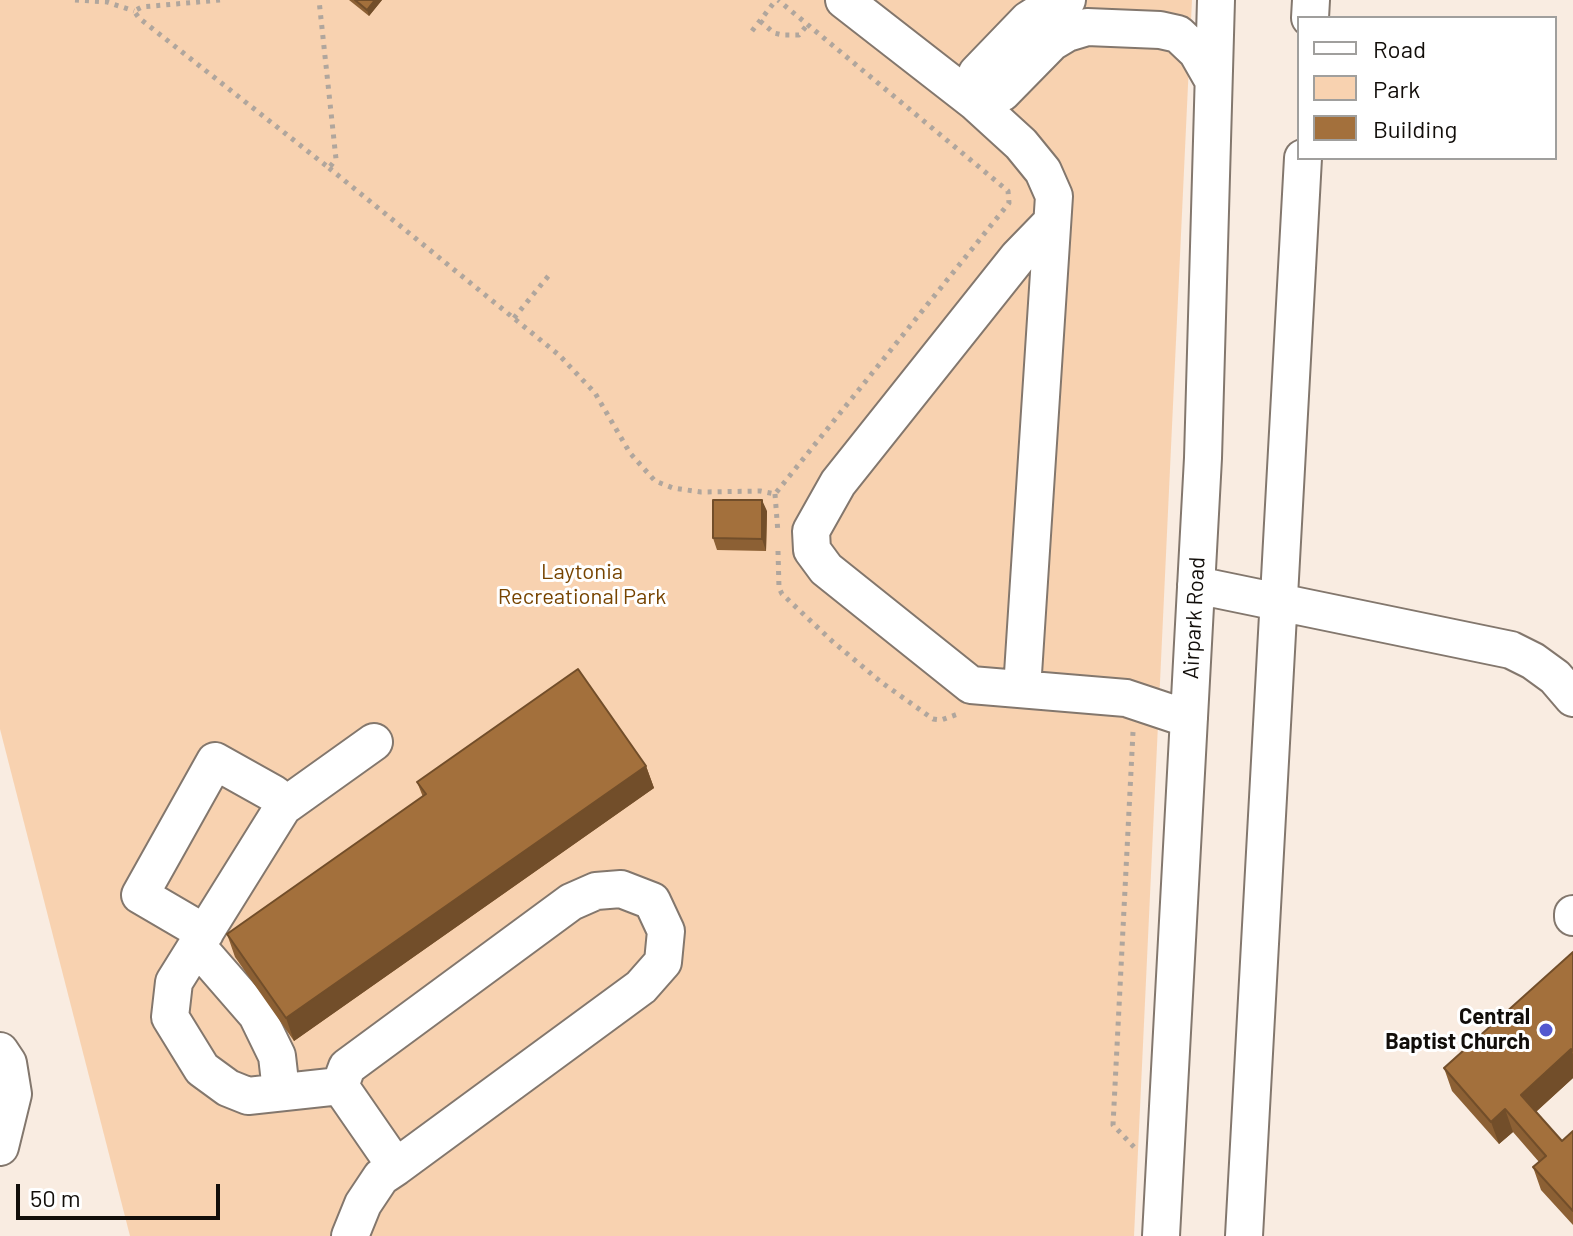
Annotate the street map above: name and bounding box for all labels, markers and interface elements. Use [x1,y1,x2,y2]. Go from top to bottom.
legend [1297,16,1557,160]
text: Road [1373,34,1426,63]
text: Park [1373,74,1420,103]
text: Building [1373,114,1457,143]
street label: Airpark Road [1178,556,1210,680]
park label: Laytonia Recreational Park [498,559,666,610]
place label: Central Baptist Church [1385,1004,1530,1056]
marker: Central Baptist Church [1537,1021,1555,1039]
scale bar [20,1168,224,1218]
text: 50 m [30,1183,81,1212]

